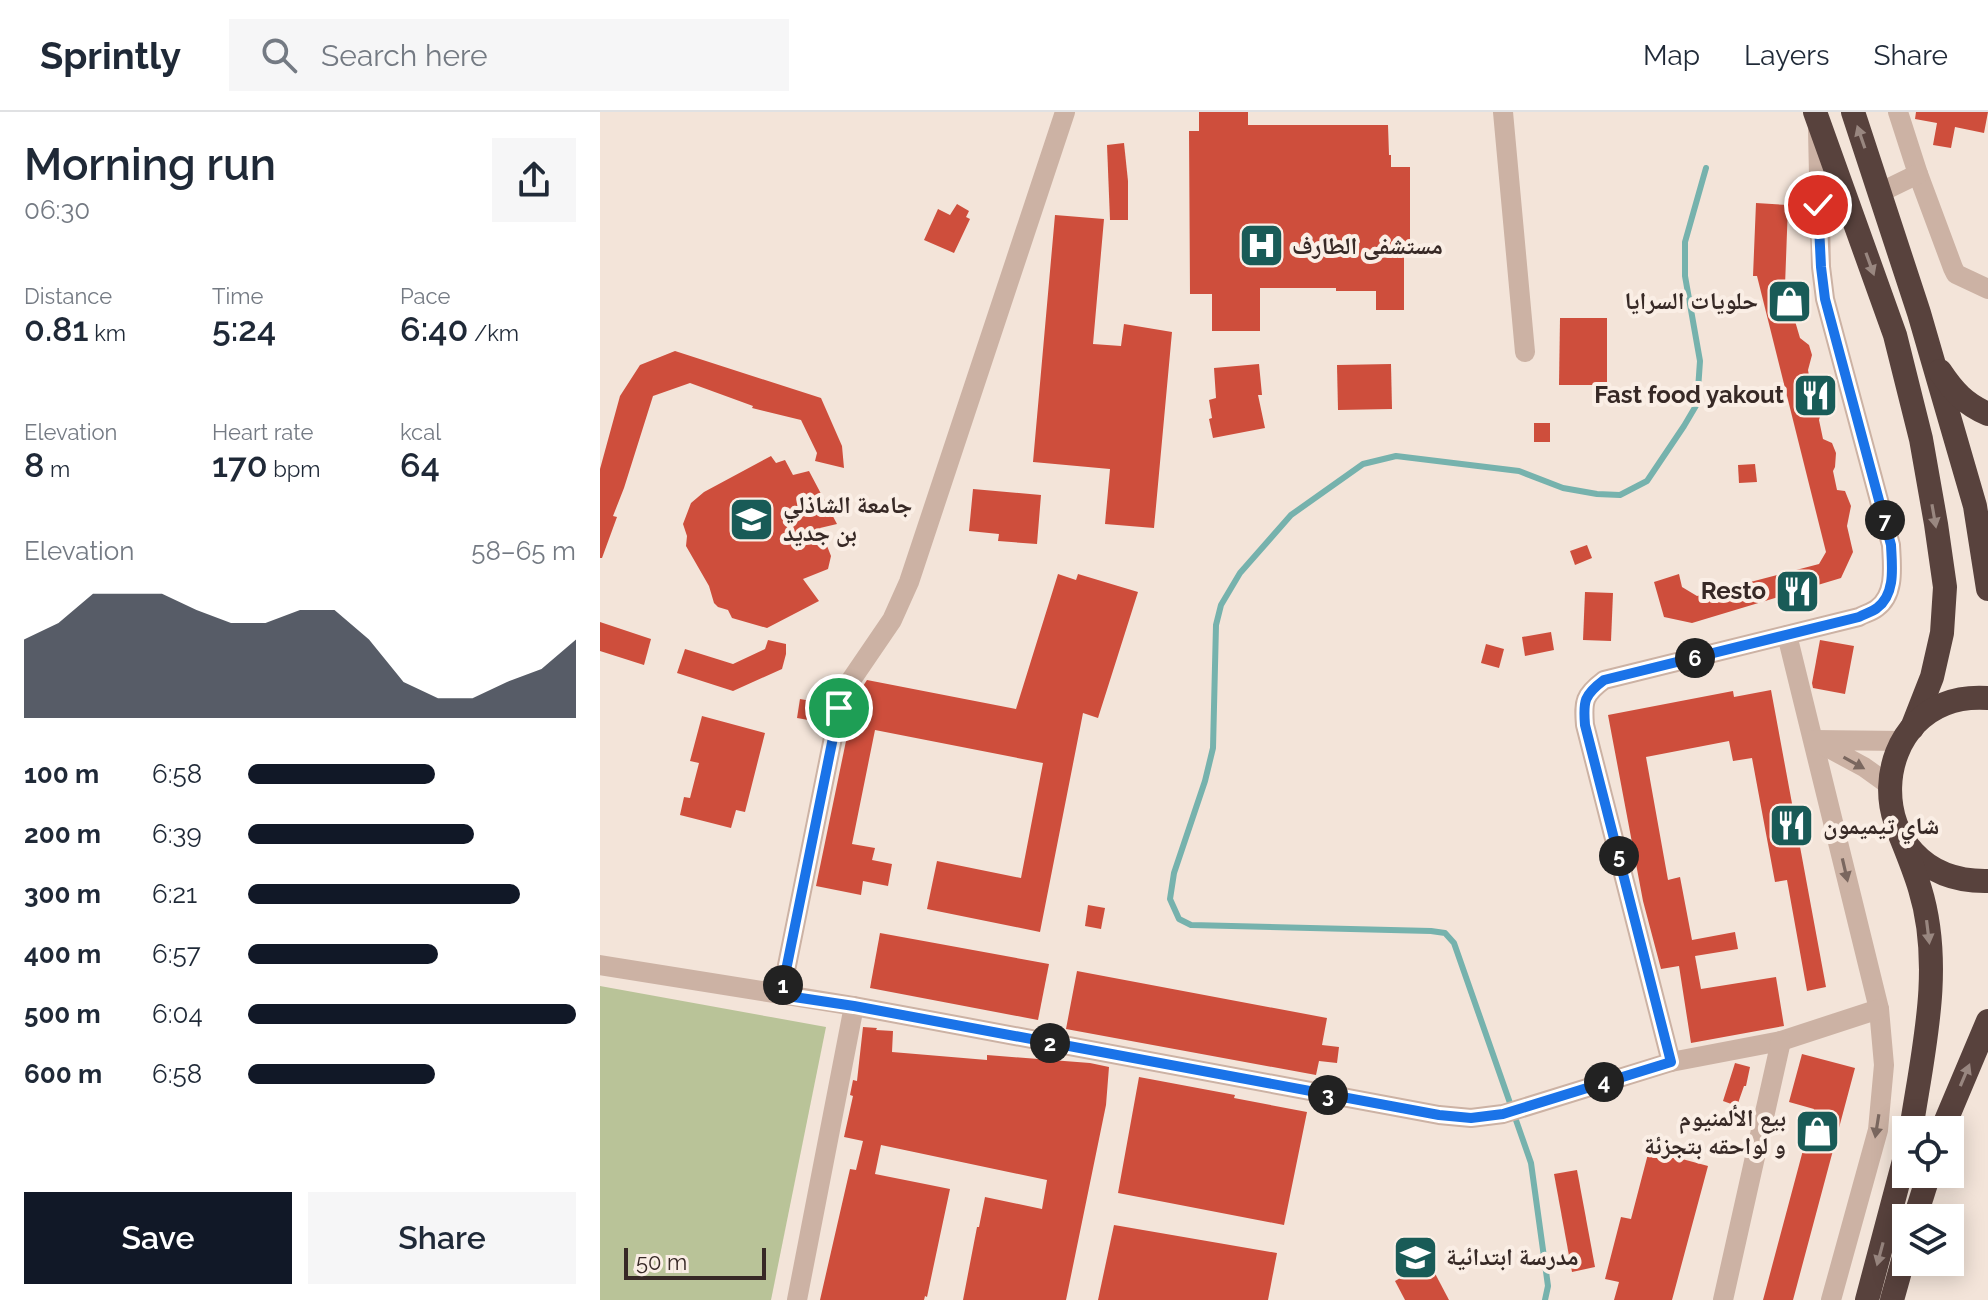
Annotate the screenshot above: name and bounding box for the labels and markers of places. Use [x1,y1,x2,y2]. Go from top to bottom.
pin [1784,171,1852,239]
hospital icon: مستشفى الطارف [1237,222,1285,270]
place label: مستشفى الطارف [1292,231,1443,260]
shop icon: حلويات السرايا [1765,277,1813,325]
place label: حلويات السرايا [1624,286,1758,315]
restaurant icon: Fast food yakout [1791,371,1839,419]
place label: Fast food yakout [1594,380,1784,409]
place label: جامعة الشاذلي بن جديد [783,490,912,547]
school or university icon: جامعة الشاذلي بن جديد [728,495,776,543]
pin: 7 [1865,500,1905,540]
restaurant icon: Resto [1773,567,1821,615]
place label: Resto [1701,576,1766,605]
pin: 6 [1675,638,1715,678]
pin [805,674,873,742]
restaurant icon: شاي تيميمون [1768,802,1816,850]
place label: شاي تيميمون [1823,811,1939,845]
pin: 5 [1599,836,1639,876]
pin: 1 [763,965,803,1005]
pin: 2 [1030,1023,1070,1063]
pin: 4 [1584,1062,1624,1102]
pin: 3 [1308,1075,1348,1115]
place label: بيع الألمنيوم و لواحقه بتجزئة [1644,1103,1786,1160]
shop icon: بيع الألمنيوم و لواحقه بتجزئة [1793,1108,1841,1156]
school or university icon: مدرسة ابتدائية [1391,1233,1439,1281]
place label: مدرسة ابتدائية [1446,1242,1579,1271]

